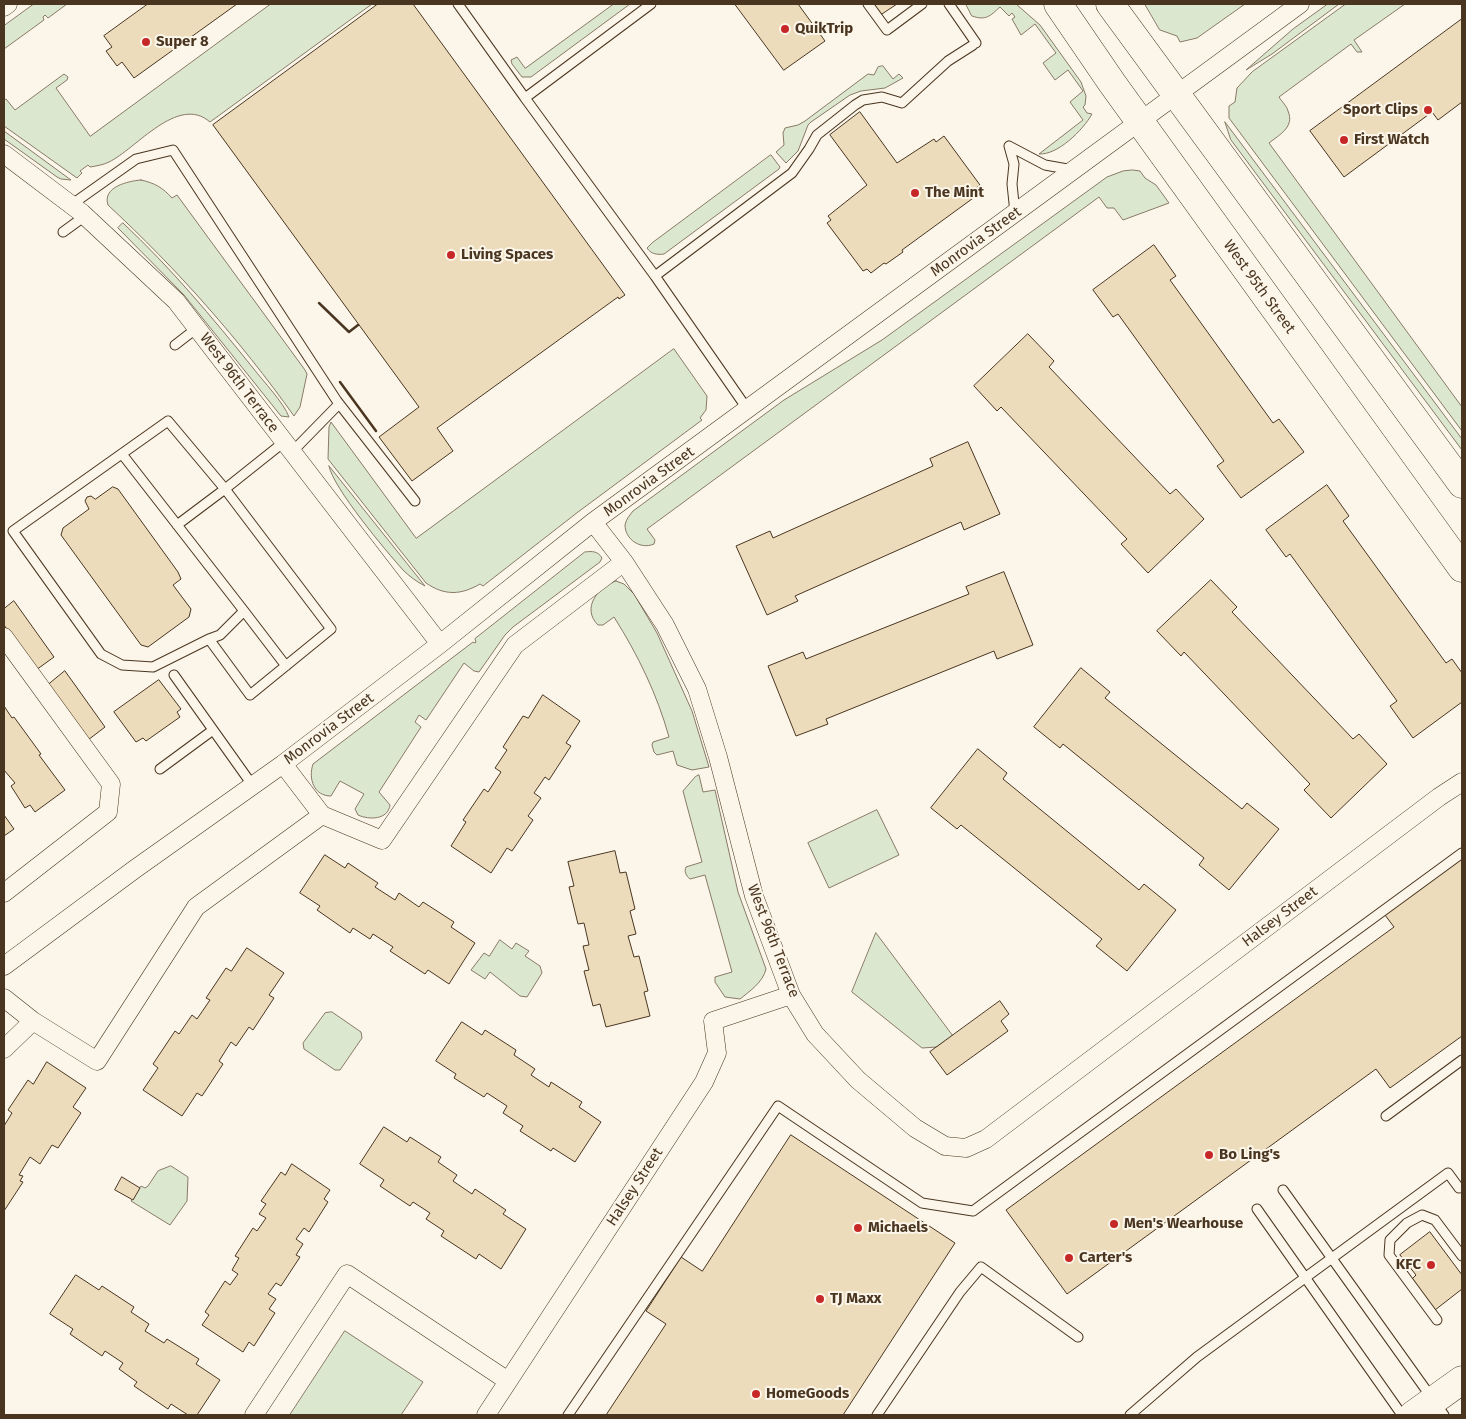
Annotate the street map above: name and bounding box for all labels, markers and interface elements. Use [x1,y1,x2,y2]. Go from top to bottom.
place label: QuikTrip [795,20,853,38]
marker: QuikTrip [779,23,791,35]
place label: Super 8 [156,33,209,51]
marker: Super 8 [140,36,152,48]
place label: Sport Clips [1343,101,1418,119]
marker: Sport Clips [1422,104,1434,116]
place label: First Watch [1354,131,1429,149]
marker: First Watch [1338,134,1350,146]
place label: The Mint [925,184,984,202]
marker: The Mint [909,187,921,199]
street label: Monrovia Street [927,203,1025,281]
street label: West 95th Street [1219,237,1299,337]
place label: Living Spaces [461,246,553,264]
marker: Living Spaces [445,249,457,261]
street label: West 96th Terrace [196,330,282,436]
street label: Monrovia Street [600,443,698,521]
street label: Monrovia Street [281,689,377,769]
street label: West 96th Terrace [743,882,803,1000]
street label: Halsey Street [1239,883,1321,951]
street label: Halsey Street [603,1144,667,1230]
place label: Bo Ling's [1219,1146,1280,1164]
marker: Bo Ling's [1203,1149,1215,1161]
place label: Men's Wearhouse [1124,1215,1243,1233]
marker: Men's Wearhouse [1108,1218,1120,1230]
place label: Michaels [868,1219,928,1237]
marker: Michaels [852,1222,864,1234]
place label: Carter's [1079,1249,1132,1267]
marker: Carter's [1063,1252,1075,1264]
place label: KFC [1396,1256,1421,1274]
marker: KFC [1425,1259,1437,1271]
place label: TJ Maxx [830,1290,882,1308]
marker: TJ Maxx [814,1293,826,1305]
place label: HomeGoods [766,1385,849,1403]
marker: HomeGoods [750,1388,762,1400]

